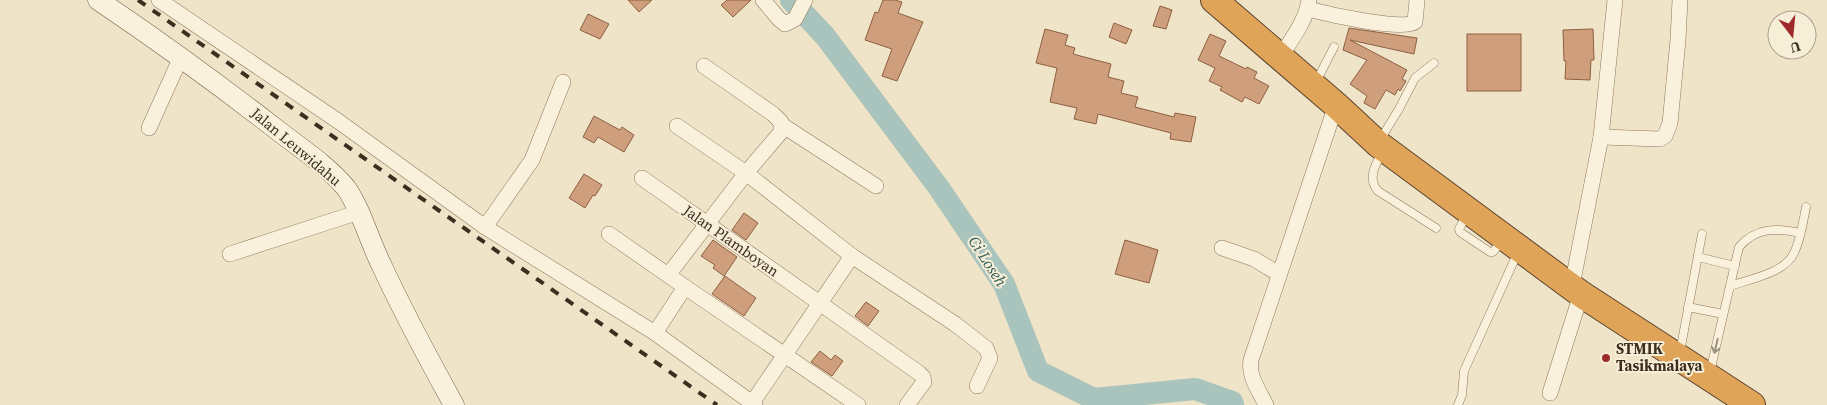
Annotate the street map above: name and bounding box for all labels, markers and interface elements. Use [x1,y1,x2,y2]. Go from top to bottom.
north arrow [1767,10,1817,60]
text: U [1788,36,1803,59]
street label: Jalan Leuwidahu [246,102,346,191]
street label: Jalan Plamboyan [678,199,783,281]
water label: Ci Loseh [964,232,1013,291]
place label: STMIK Tasikmalaya [1616,338,1704,376]
one-way arrow [1711,338,1720,354]
marker: STMIK Tasikmalaya [1600,352,1612,364]

